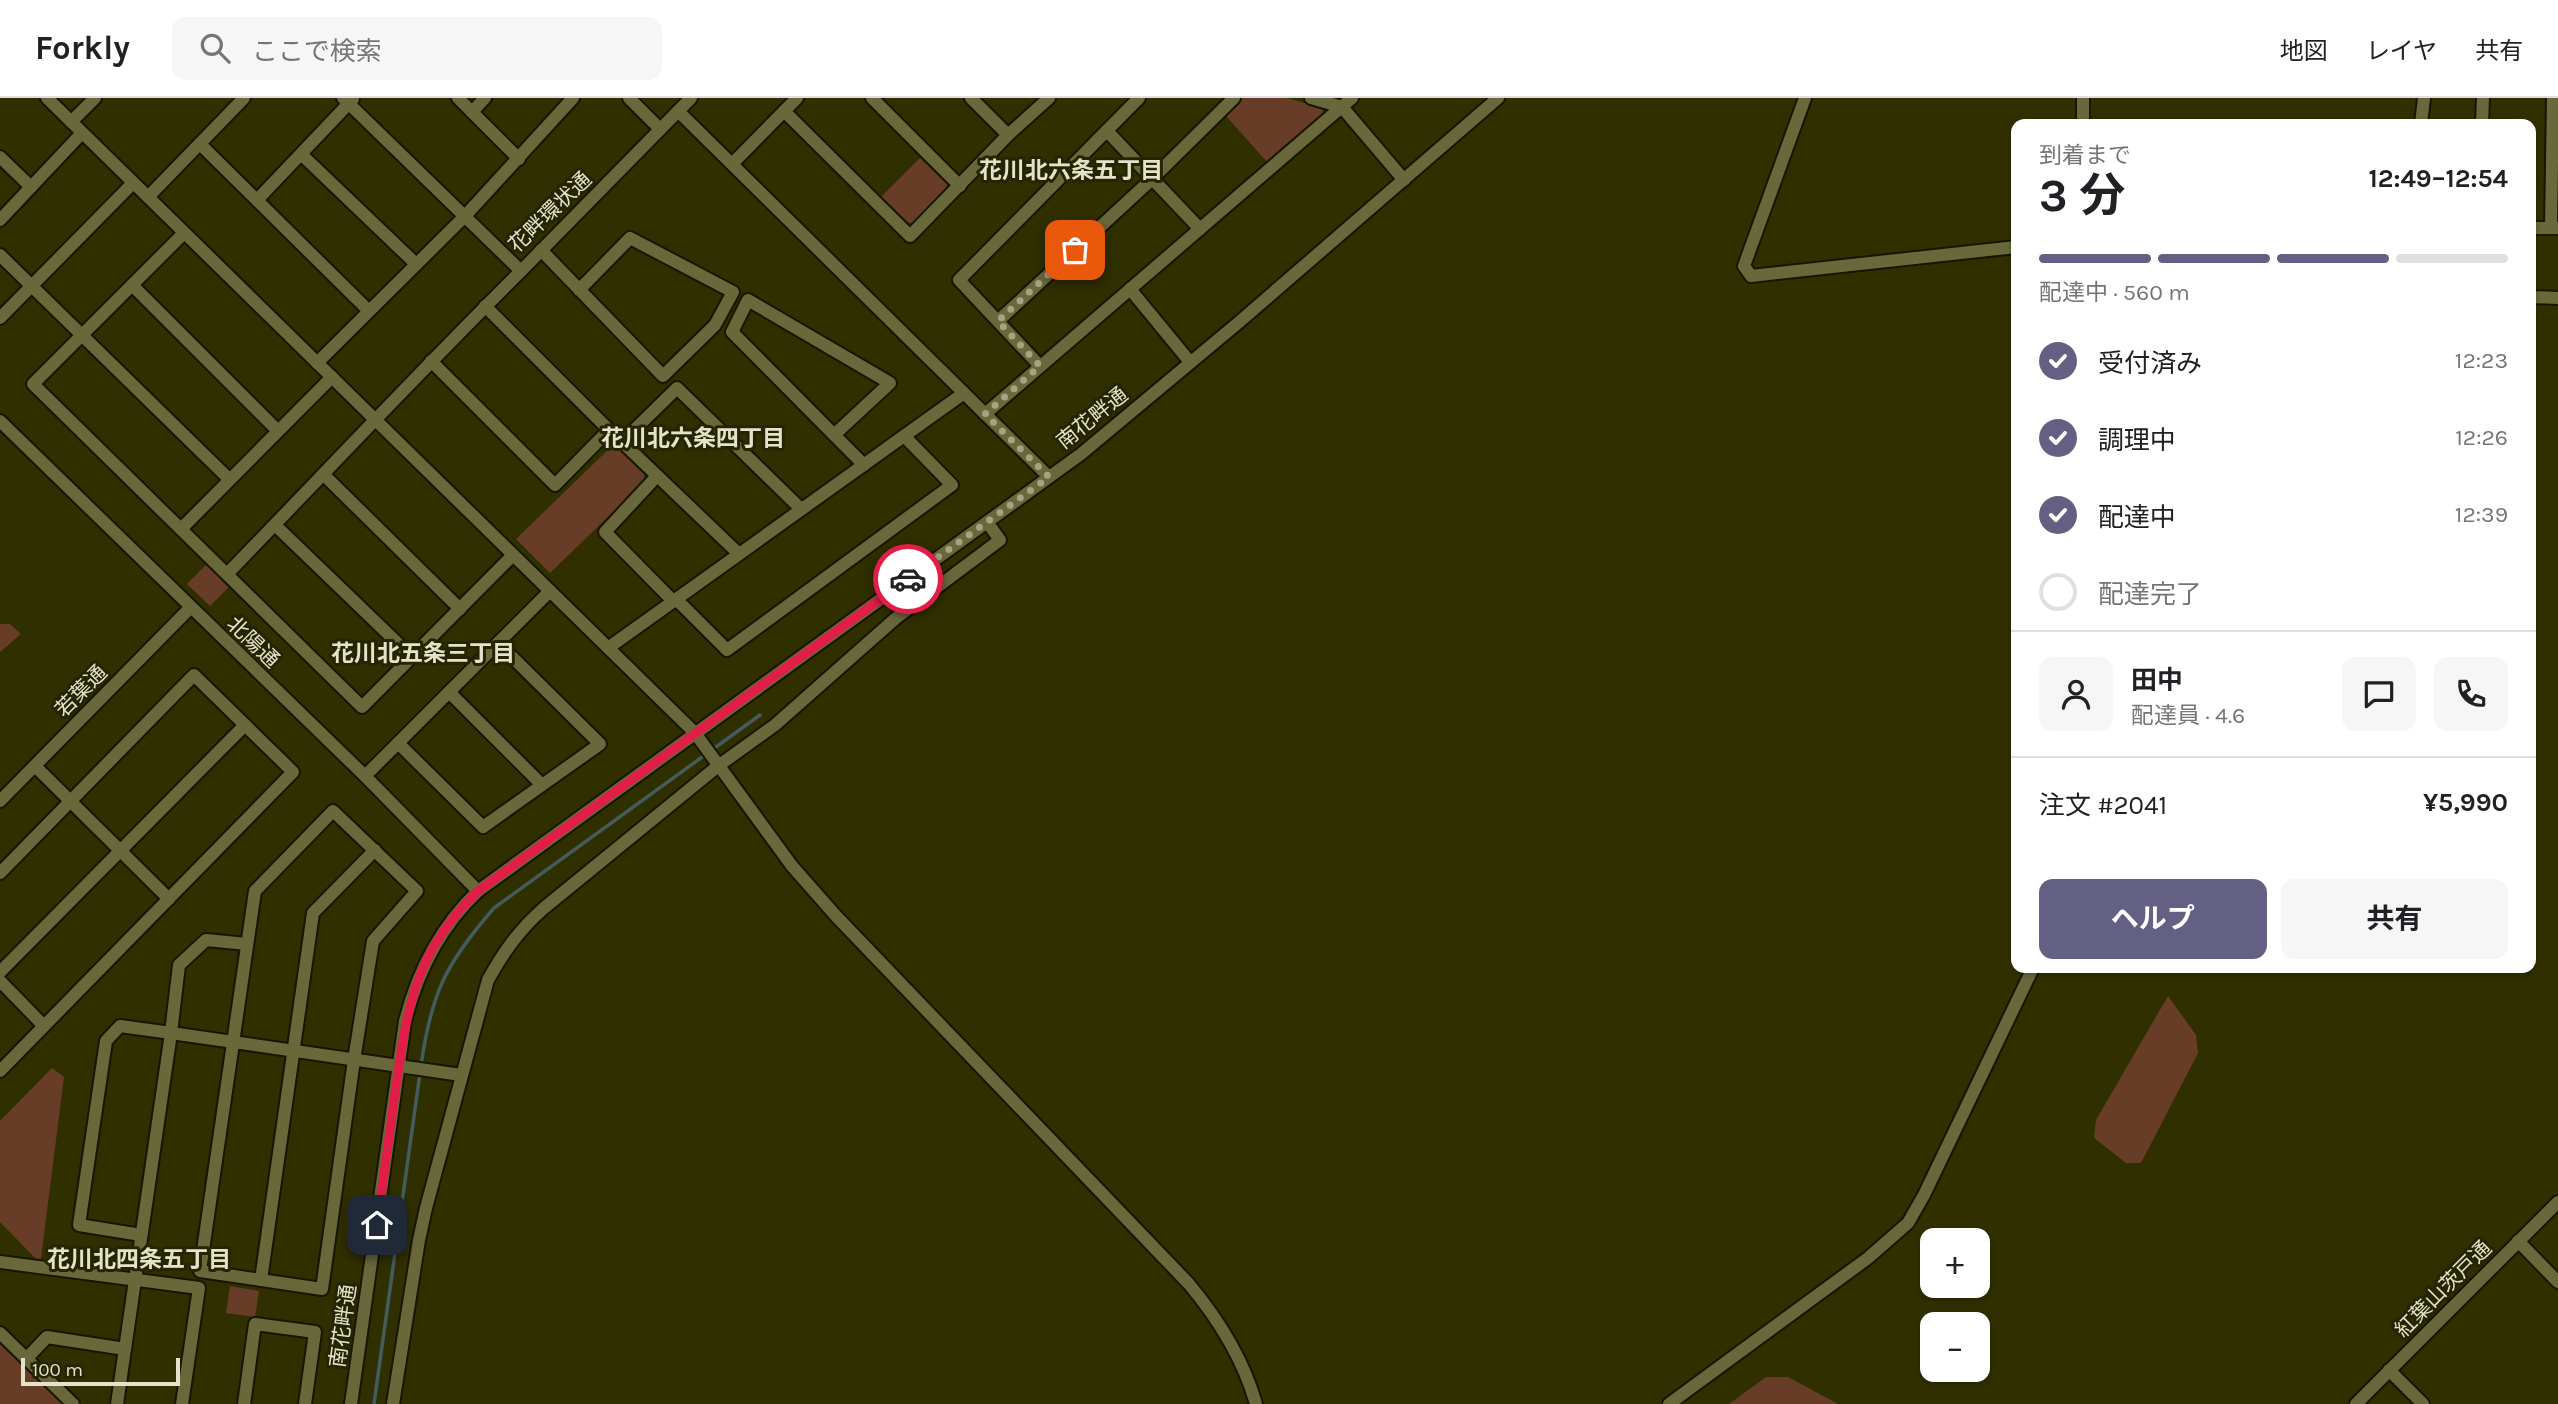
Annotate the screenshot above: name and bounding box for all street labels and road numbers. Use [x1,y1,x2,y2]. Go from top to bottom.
street label: 花畔環状通 [504,167,596,257]
street label: 南花畔通 [1052,382,1132,454]
street label: 北陽通 [222,611,284,673]
street label: 若葉通 [50,660,112,722]
street label: 紅葉山茨戸通 [2390,1236,2496,1342]
street label: 南花畔通 [325,1283,361,1369]

